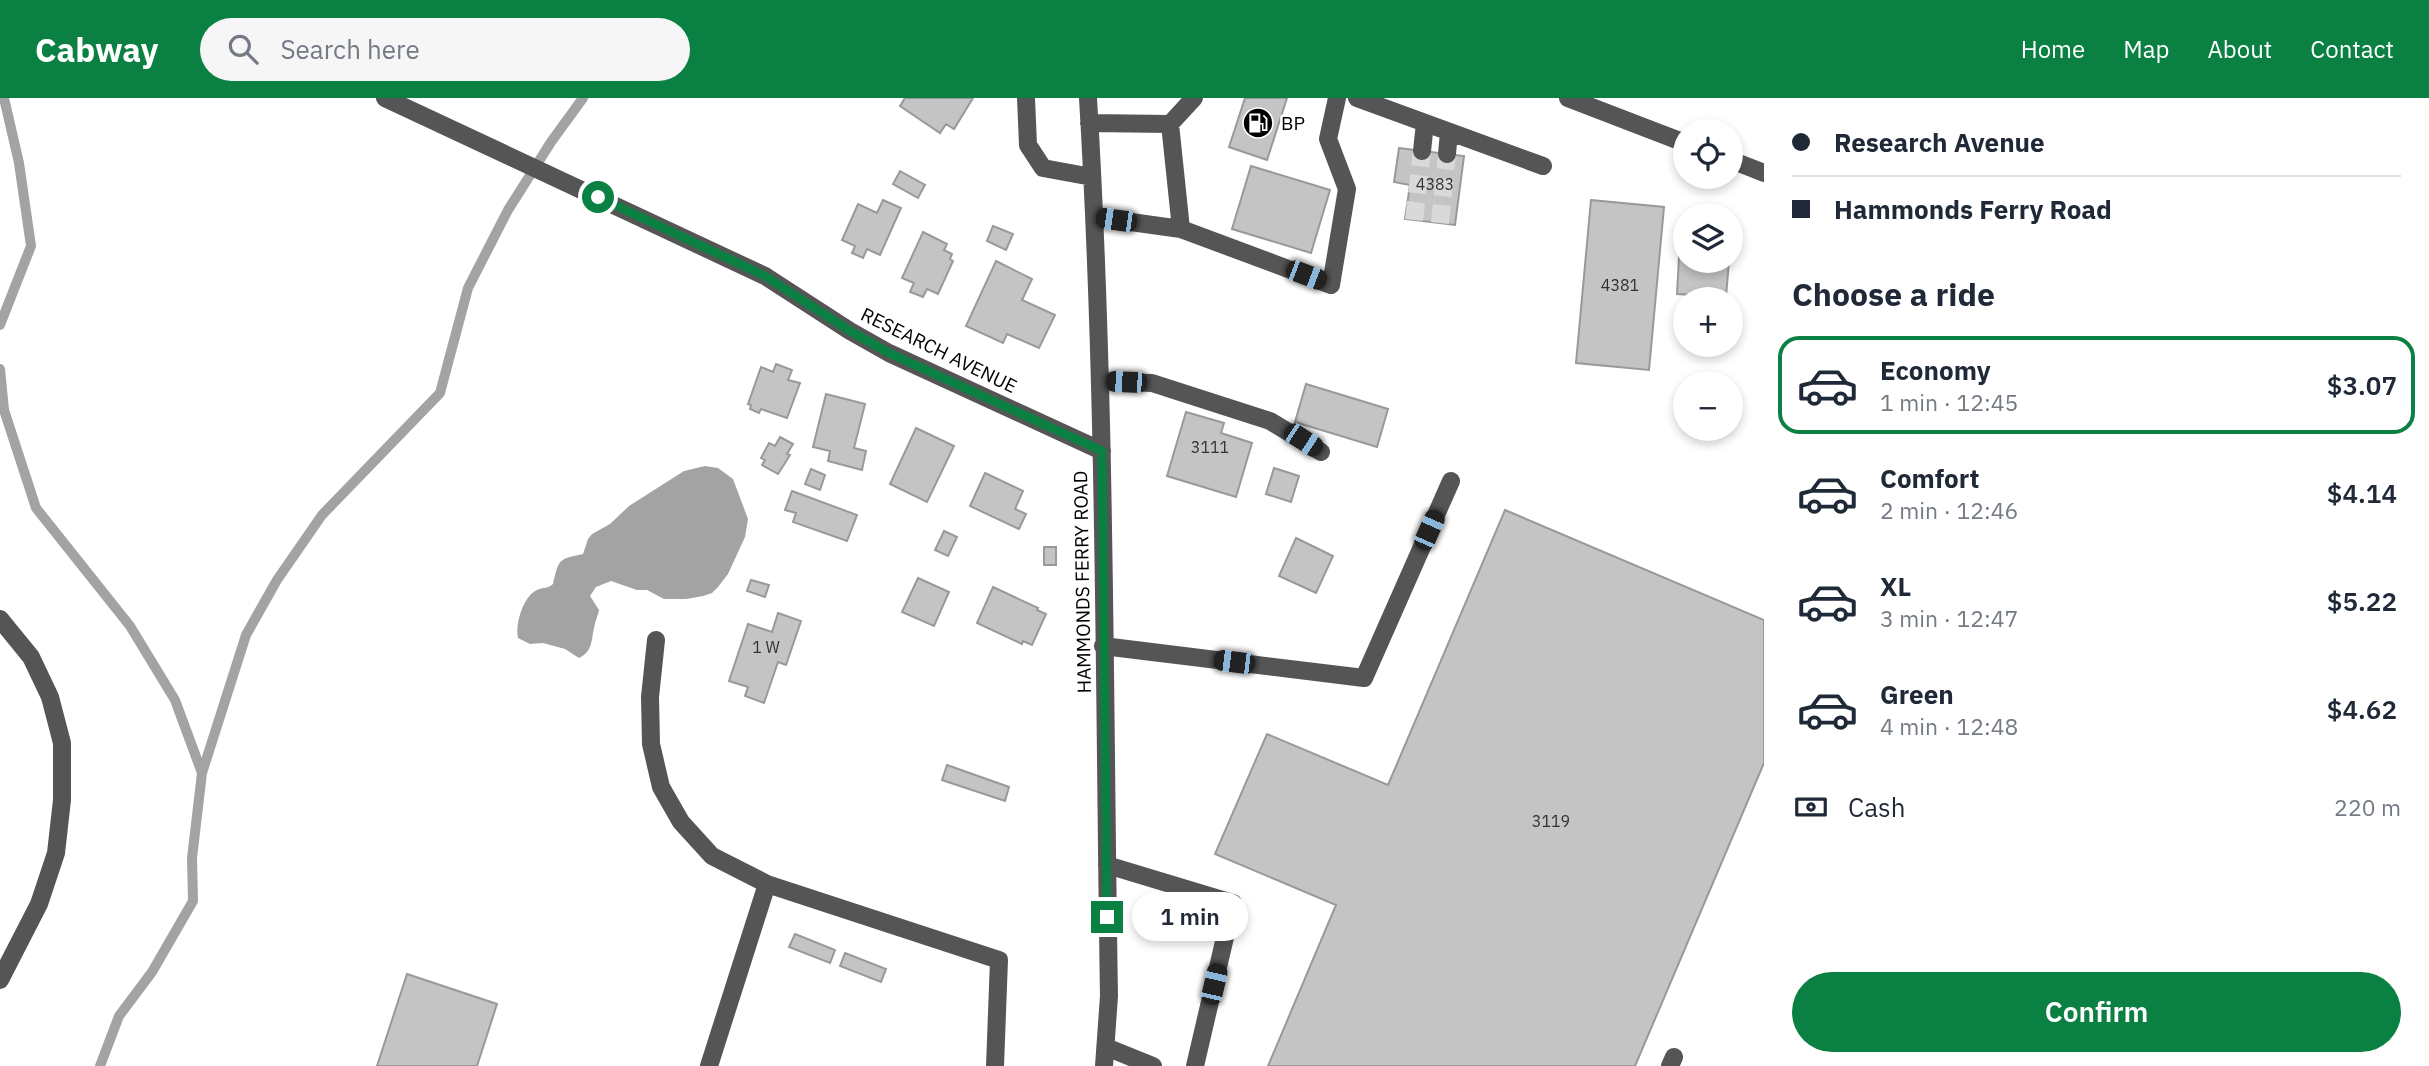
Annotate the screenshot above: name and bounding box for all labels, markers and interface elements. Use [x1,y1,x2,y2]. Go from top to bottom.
search box [200,18,690,81]
text: Cabway [35,28,158,71]
icon: search [224,30,262,68]
text: Search here [280,32,420,66]
text: Home [2021,33,2085,65]
text: Map [2123,33,2169,65]
text: About [2207,33,2272,65]
text: Contact [2310,33,2394,65]
fuel station icon: BP [1241,106,1275,140]
place label: BP [1281,111,1305,135]
map controls [1673,119,1743,441]
button: locate [1673,119,1743,189]
text: Research Avenue [1834,125,2045,159]
house number: 4383 [1416,174,1454,194]
route start [582,181,614,213]
text: Hammonds Ferry Road [1834,192,2112,226]
button: layers [1673,203,1743,273]
car [1094,207,1139,233]
car [1283,258,1330,292]
text: Choose a ride [1792,273,1995,315]
house number: 4381 [1601,275,1639,295]
button: + [1673,287,1743,357]
street label: RESEARCH AVENUE [857,302,1021,398]
text: Economy [1880,353,1991,387]
icon: car [1796,354,1859,417]
text: $3.07 [2327,368,2397,402]
car [1105,371,1148,393]
button: − [1673,371,1743,441]
text: 1 min · 12:45 [1880,387,2018,417]
car [1280,420,1327,460]
house number: 3111 [1191,437,1229,457]
text: Comfort [1880,461,1979,495]
icon: car [1796,462,1859,525]
street label: HAMMONDS FERRY ROAD [1068,470,1096,694]
text: $4.14 [2327,476,2397,510]
text: 2 min · 12:46 [1880,495,2018,525]
car [1411,507,1448,553]
text: XL [1880,569,1911,603]
icon: car [1796,570,1859,633]
text: $5.22 [2327,584,2397,618]
text: 3 min · 12:47 [1880,603,2018,633]
house number: 1 W [752,637,780,657]
car [1212,649,1257,675]
text: Green [1880,677,1954,711]
icon: car [1796,678,1859,741]
text: $4.62 [2327,692,2397,726]
text: 4 min · 12:48 [1880,711,2018,741]
icon: cash [1792,788,1830,826]
text: Cash [1848,790,1905,824]
text: 220 m [2334,792,2401,822]
house number: 3119 [1532,811,1570,831]
callout: 1 min [1132,892,1247,942]
route end [1091,901,1123,933]
text: 1 min [1160,901,1220,931]
car [1200,961,1229,1007]
button: Confirm [1792,972,2401,1052]

